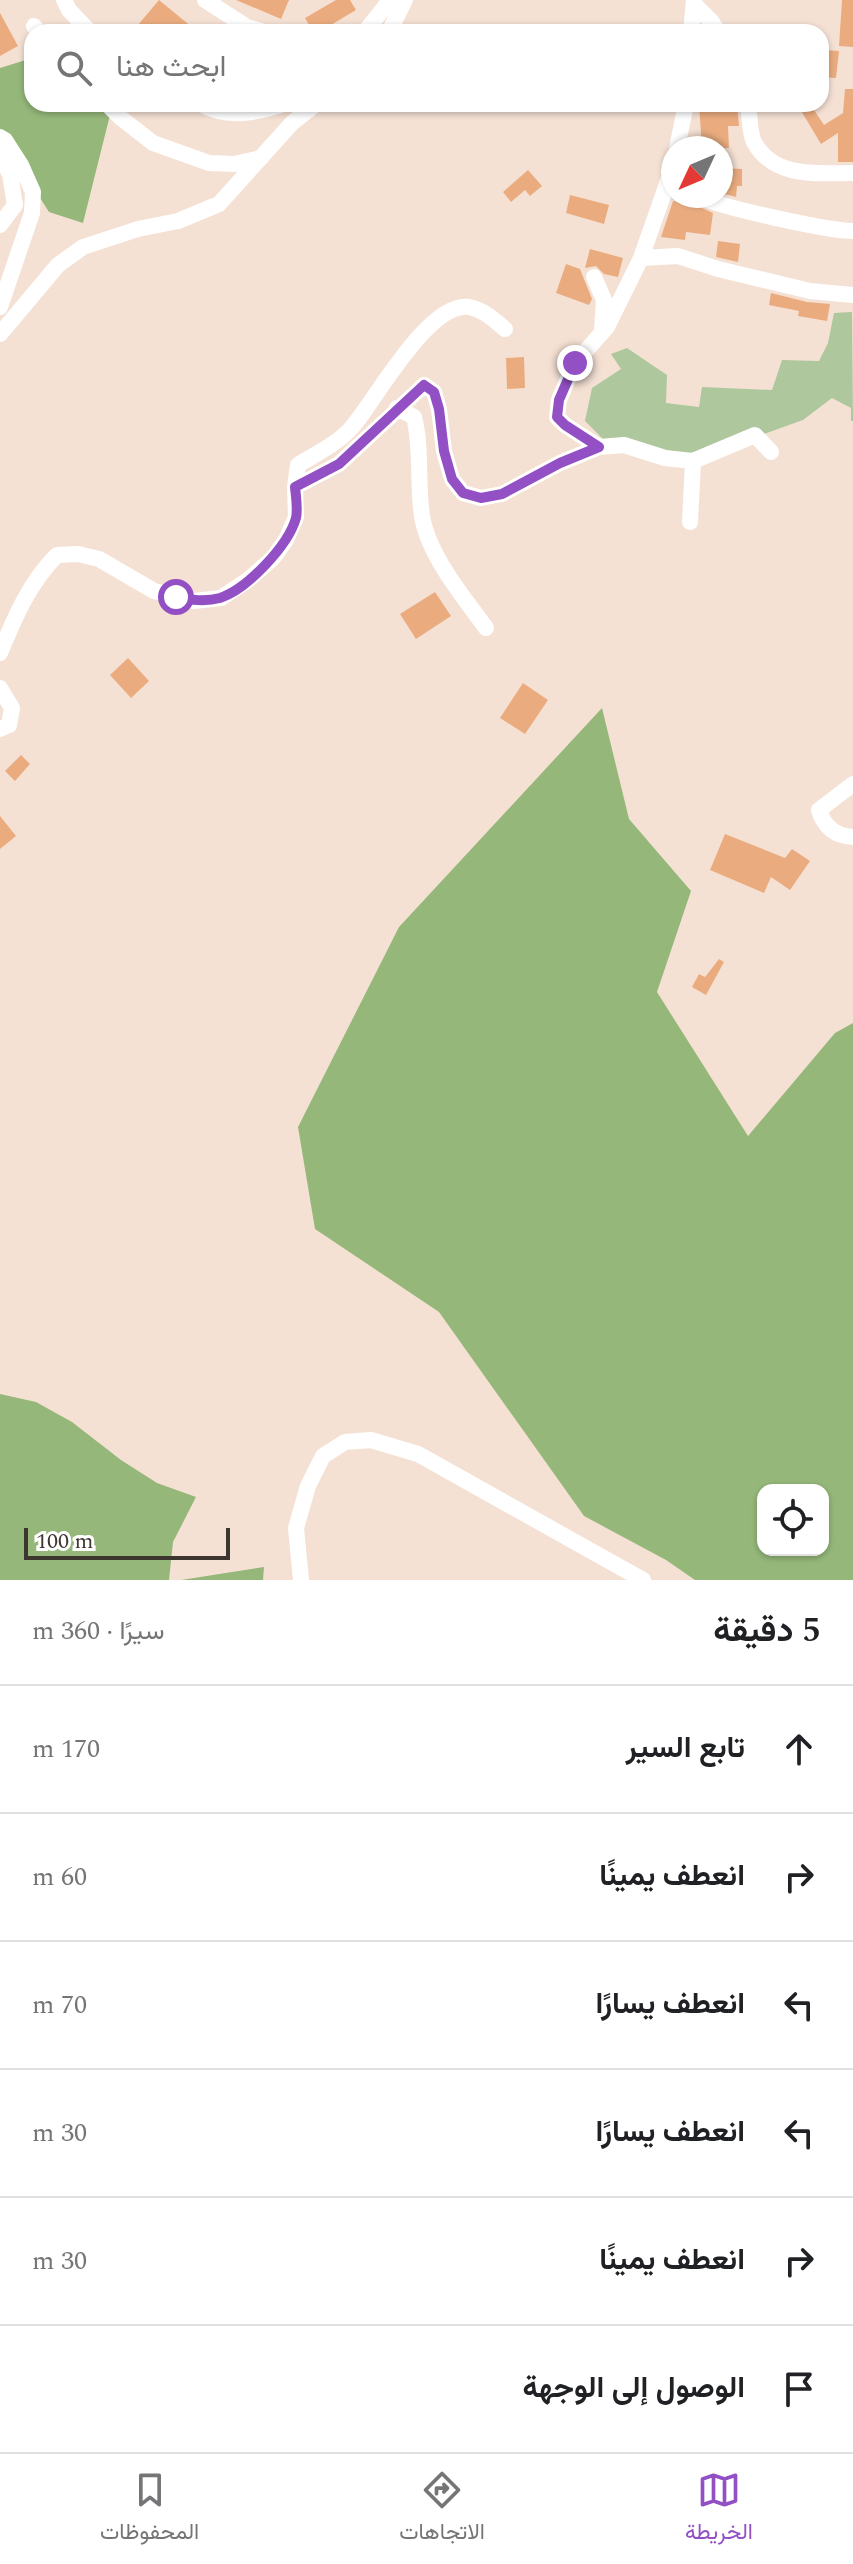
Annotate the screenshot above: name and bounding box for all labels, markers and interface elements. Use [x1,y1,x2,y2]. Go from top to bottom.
search box [24,24,829,112]
text: ابحث هنا [116,44,226,90]
icon: search [52,46,96,90]
north arrow [661,136,733,208]
route end [557,345,593,381]
route start [158,579,194,615]
map controls [757,1484,829,1556]
button: locate [757,1484,829,1556]
scale bar [24,1524,230,1560]
text: 100 m [36,1525,93,1558]
text: 5 دقيقة [713,1605,821,1657]
text: سيرًا · 360 m [32,1611,165,1651]
text: تابع السير [626,1725,745,1771]
icon: ahead [777,1727,821,1771]
text: 170 m [32,1729,100,1769]
text: انعطف يمينًا [599,1853,745,1899]
icon: right [777,1855,821,1899]
text: 60 m [32,1857,87,1897]
text: انعطف يسارًا [596,1981,745,2027]
icon: left [777,1983,821,2027]
text: 70 m [32,1985,87,2025]
text: انعطف يسارًا [596,2109,745,2155]
icon: left [777,2111,821,2155]
text: 30 m [32,2113,87,2153]
text: انعطف يمينًا [599,2237,745,2283]
icon: right [777,2239,821,2283]
text: 30 m [32,2241,87,2281]
text: الوصول إلى الوجهة [523,2365,745,2411]
icon: arrive [777,2367,821,2411]
tab: المحفوظات [100,2468,199,2551]
tab: الاتجاهات [399,2468,485,2551]
tab: الخريطة [685,2468,753,2551]

